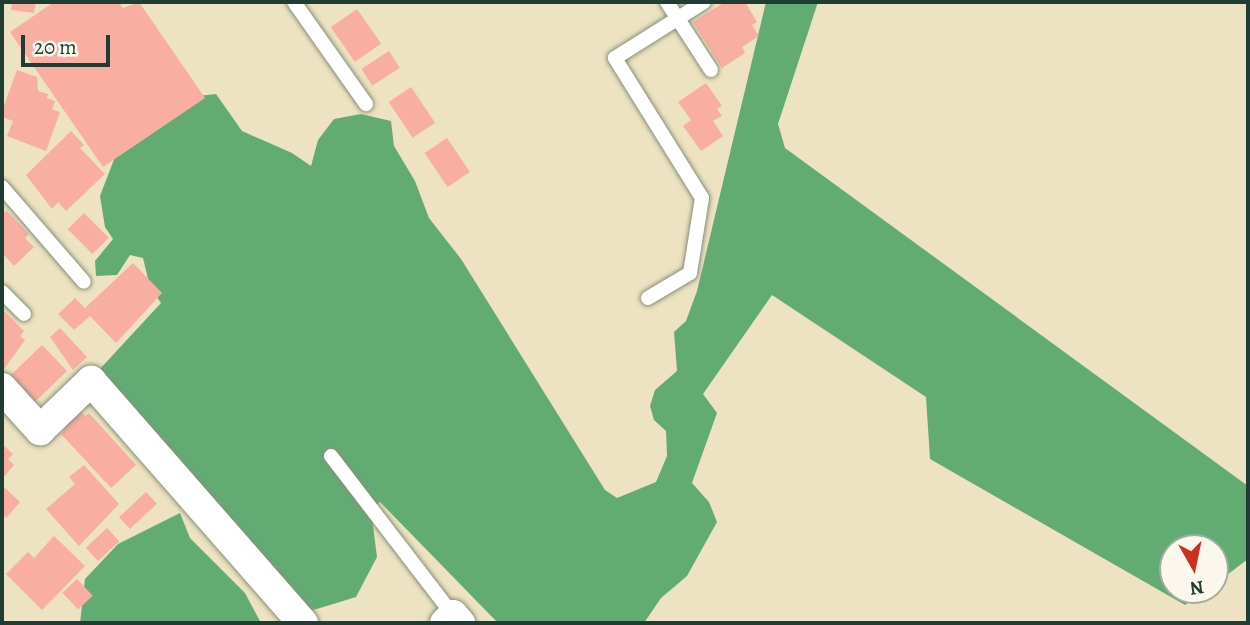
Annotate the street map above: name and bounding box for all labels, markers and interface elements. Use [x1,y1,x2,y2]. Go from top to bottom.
scale bar [24,21,114,65]
text: 20 m [34,33,77,61]
north arrow [1159,534,1229,604]
text: N [1188,574,1206,602]

